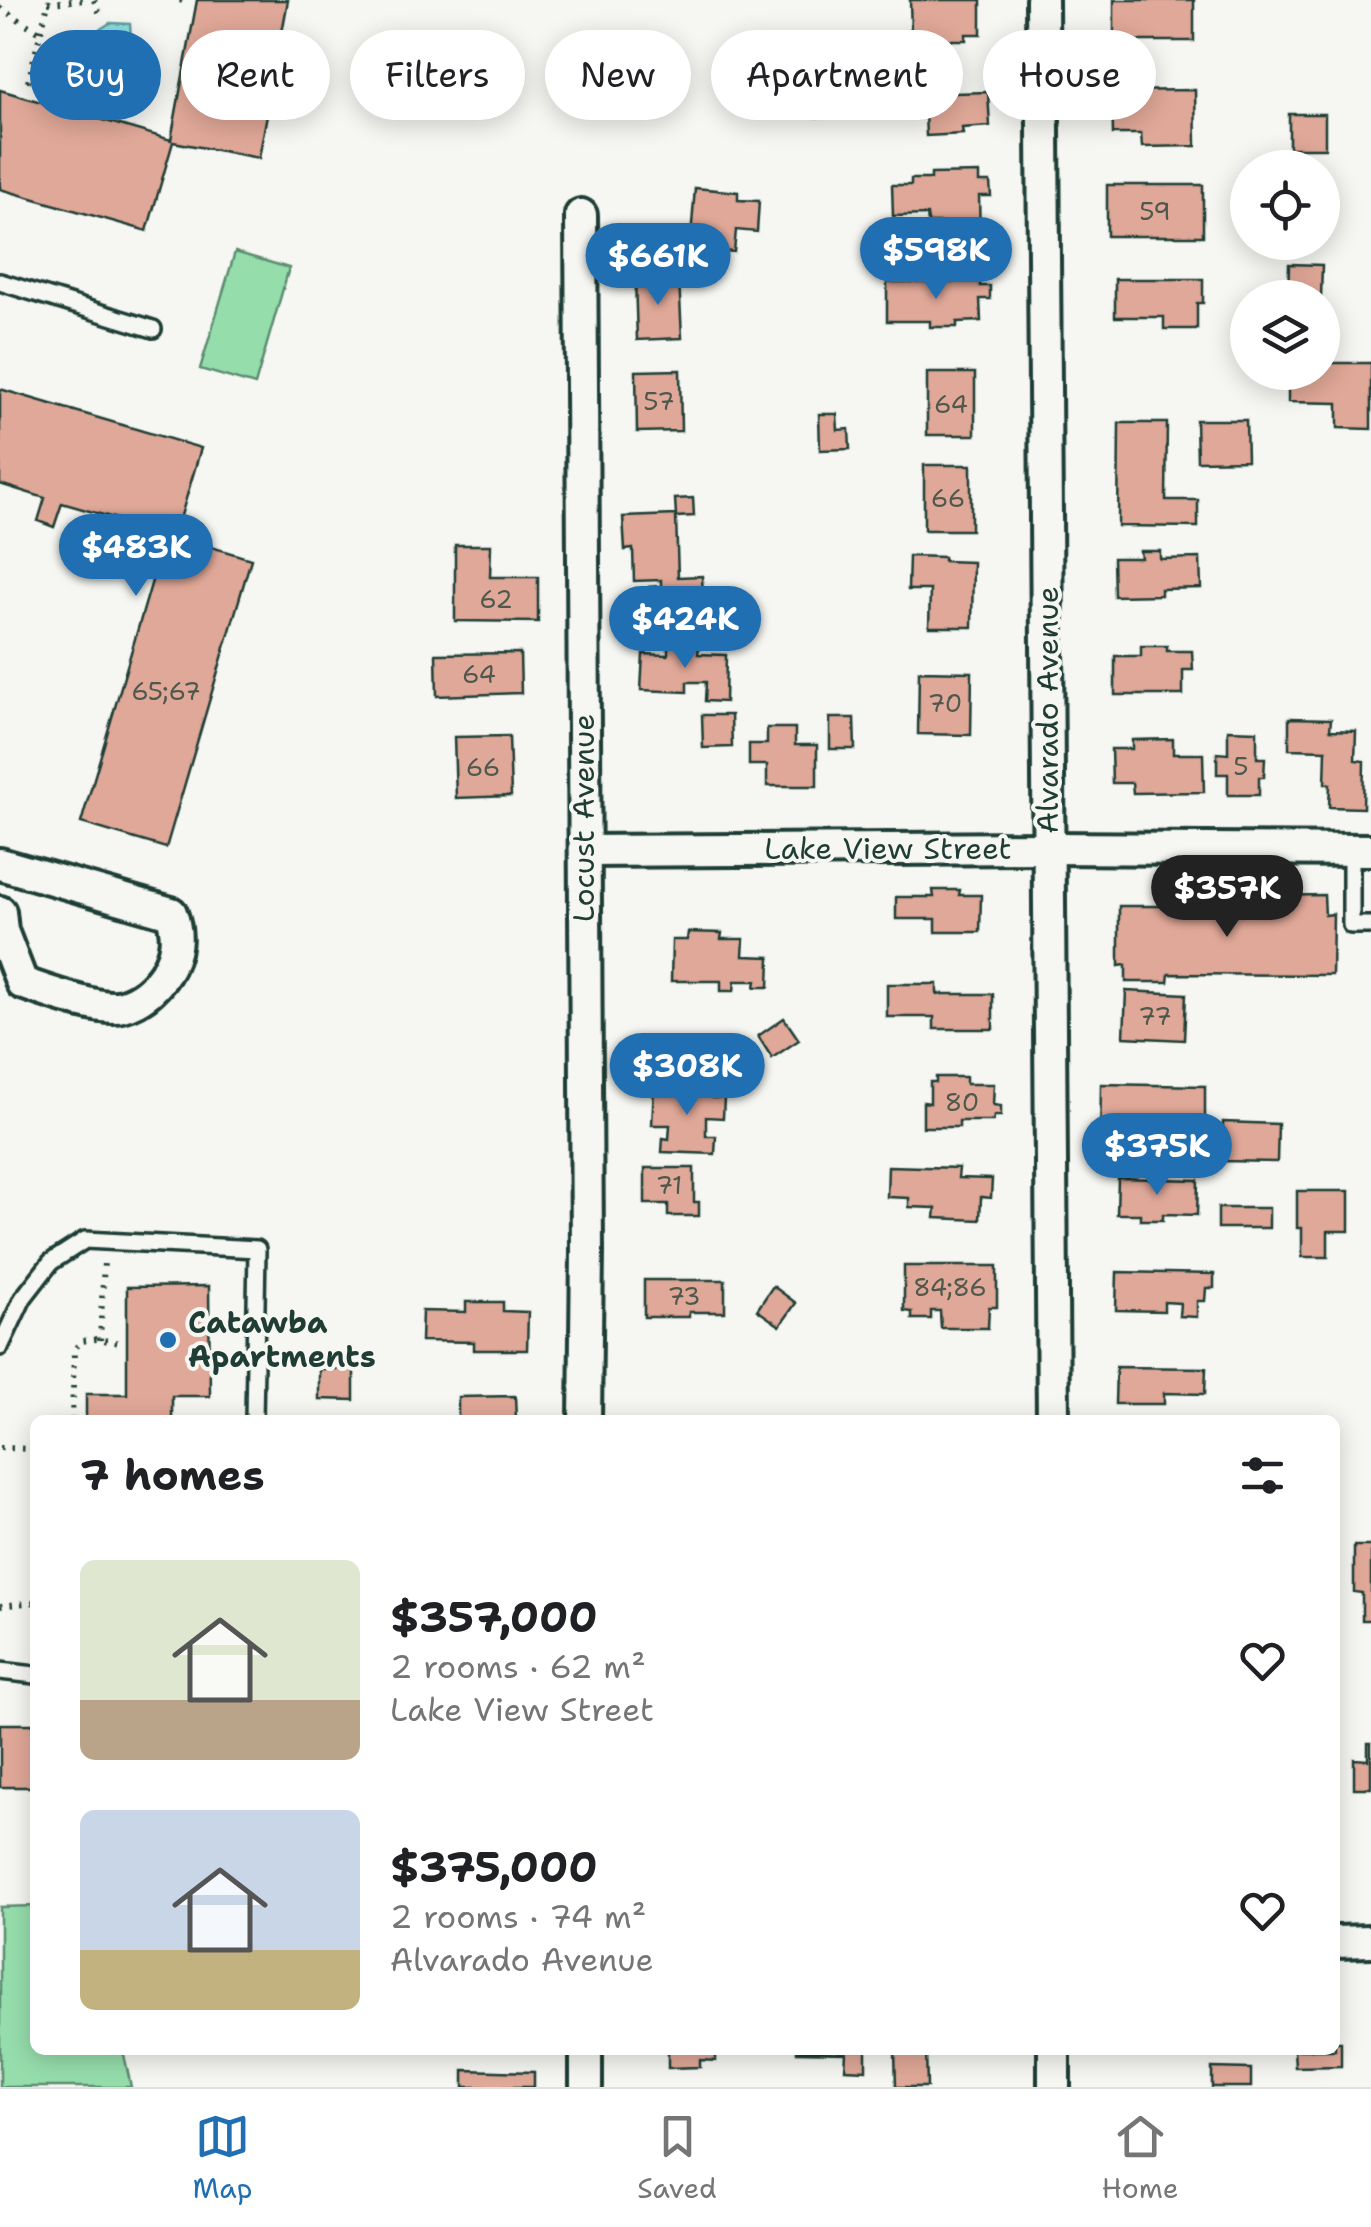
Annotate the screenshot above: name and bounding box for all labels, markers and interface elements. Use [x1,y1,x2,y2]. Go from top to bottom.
chip: Buy [30,30,161,120]
chip: Rent [181,30,330,120]
chip: Filters [350,30,525,120]
chip: New [545,30,691,120]
chip: Apartment [711,30,963,120]
chip: House [983,30,1156,120]
map controls [1230,150,1340,390]
button: locate [1230,150,1340,260]
house number: 59 [1139,194,1171,228]
pin: $598K [866,217,1006,302]
pin: $661K [588,223,728,308]
text: $598K [882,228,990,271]
text: $661K [608,234,708,277]
button: layers [1230,280,1340,390]
house number: 57 [643,384,675,418]
house number: 64 [934,387,968,421]
house number: 66 [931,481,965,515]
pin: $483K [66,514,206,599]
text: $483K [81,525,191,568]
house number: 62 [479,582,513,616]
pin: $424K [615,586,755,671]
street label: Alvarado Avenue [1027,586,1068,834]
text: $424K [631,597,739,640]
house number: 64 [462,657,496,691]
house number: 65;67 [131,674,201,708]
house number: 70 [928,686,962,720]
street label: Locust Avenue [563,714,604,922]
house number: 5 [1233,749,1249,783]
house number: 66 [466,750,500,784]
street label: Lake View Street [764,828,1012,869]
pin: $357K [1157,855,1297,940]
text: $357K [1173,866,1281,909]
house number: 77 [1138,999,1172,1033]
pin: $308K [617,1033,757,1118]
text: $308K [632,1044,742,1087]
house number: 80 [945,1085,979,1119]
pin: $375K [1087,1113,1227,1198]
text: $375K [1104,1124,1210,1167]
house number: 71 [656,1168,682,1202]
house number: 84;86 [913,1270,987,1304]
house number: 73 [667,1279,701,1313]
place label: Catawba Apartments [188,1302,376,1377]
marker: Catawba Apartments [157,1329,179,1351]
text: 7 homes [80,1447,265,1503]
icon: filters [1235,1448,1290,1503]
text: $357,000 [390,1589,598,1645]
icon: home [160,1600,280,1720]
icon: heart [1235,1633,1290,1688]
text: 2 rooms · 62 m² [390,1645,646,1688]
text: Lake View Street [390,1688,654,1731]
text: $375,000 [390,1839,598,1895]
icon: home [160,1850,280,1970]
icon: heart [1235,1883,1290,1938]
text: 2 rooms · 74 m² [390,1895,646,1938]
text: Alvarado Avenue [390,1938,654,1981]
tab: Map [192,2109,252,2207]
tab: Saved [637,2109,717,2207]
tab: Home [1102,2109,1179,2207]

